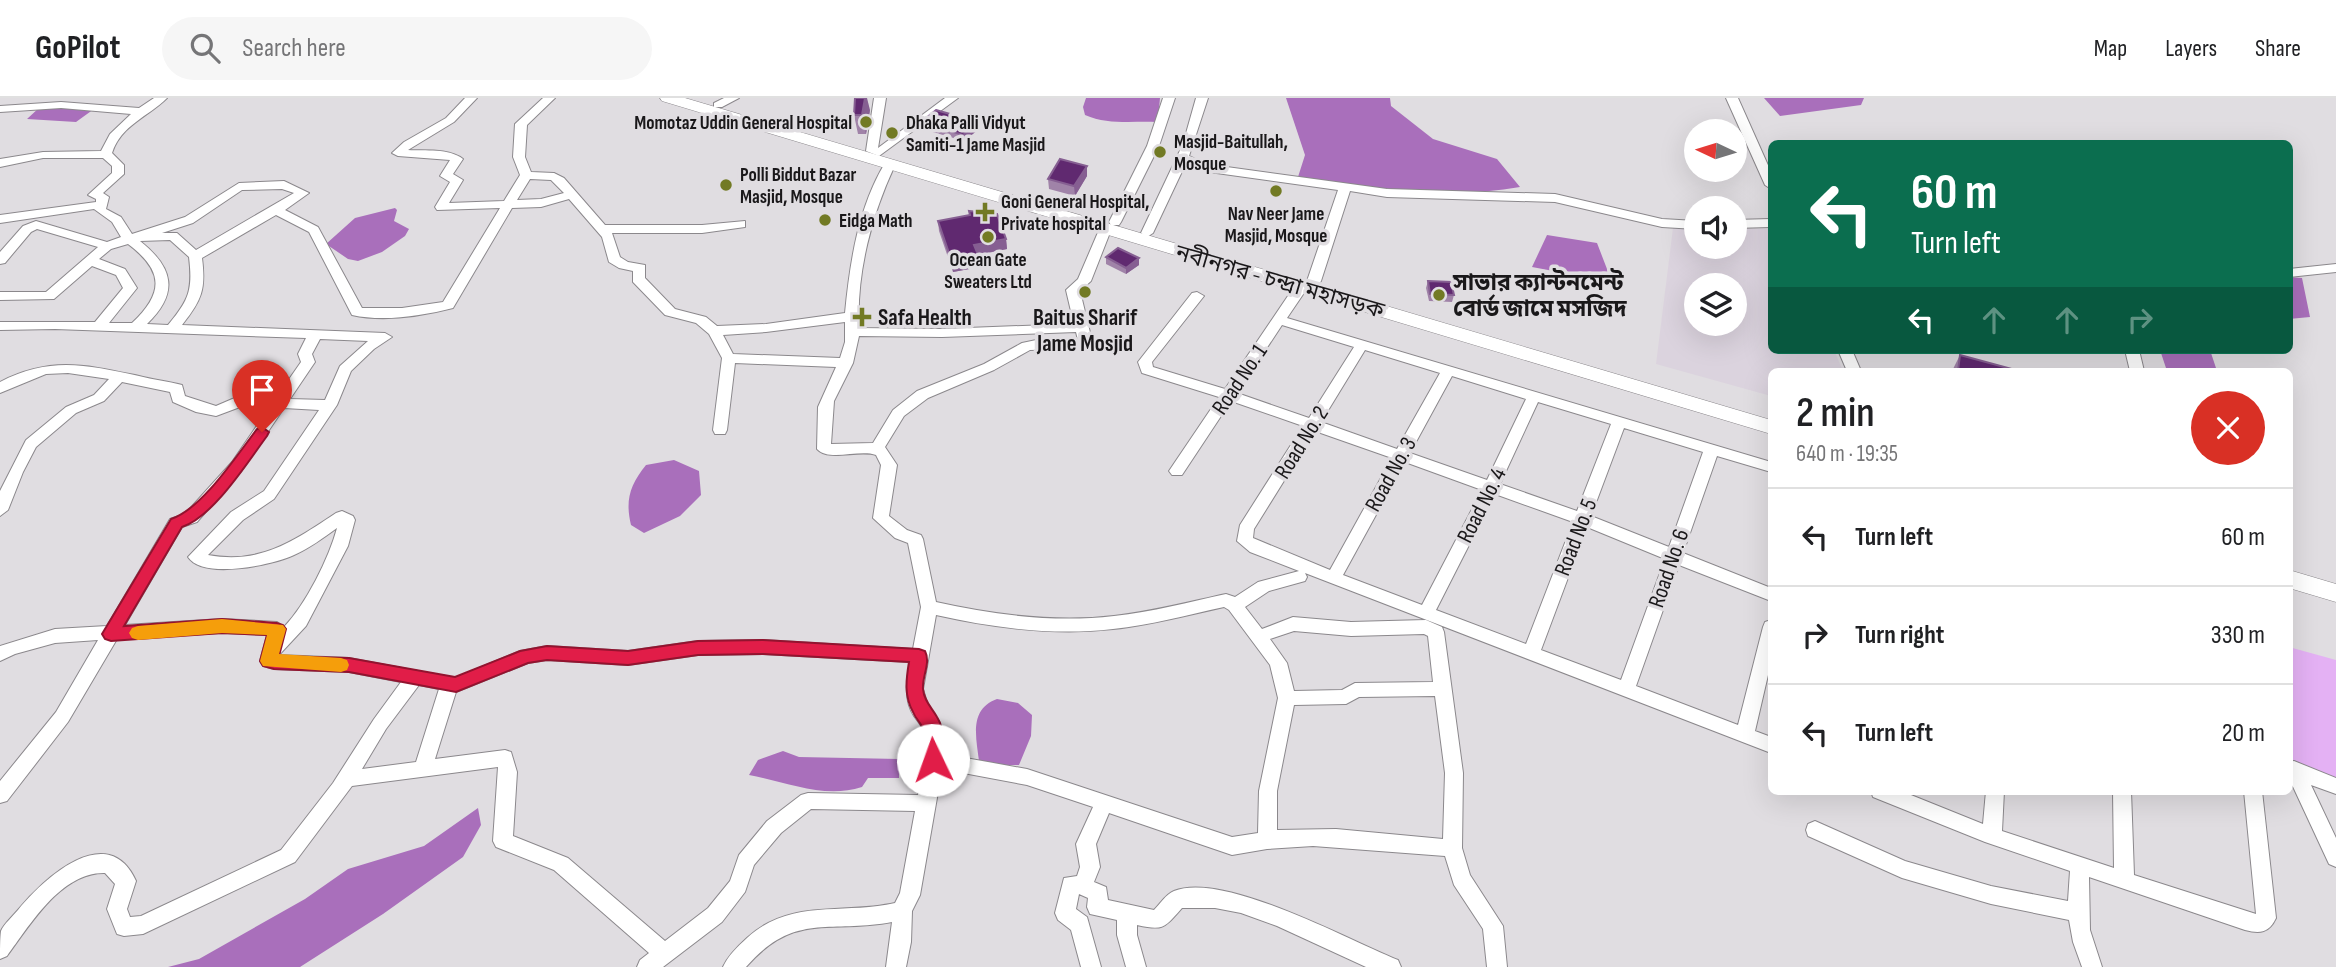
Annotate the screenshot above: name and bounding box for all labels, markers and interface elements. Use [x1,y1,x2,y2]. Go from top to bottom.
search box [162,17,652,80]
text: GoPilot [35,28,120,68]
icon: search [186,29,224,67]
text: Search here [242,33,346,64]
text: Map [2094,34,2127,63]
text: Layers [2165,34,2217,63]
text: Share [2255,34,2301,63]
place label: Momotaz Uddin General Hospital [634,112,852,135]
place label: Dhaka Palli Vidyut Samiti-1 Jame Masjid [906,112,1045,157]
marker: Momotaz Uddin General Hospital [858,114,874,130]
north arrow [1684,119,1746,182]
map controls [1684,119,1747,336]
marker: Dhaka Palli Vidyut Samiti-1 Jame Masjid [884,125,900,141]
place label: Masjid-Baitullah, Mosque [1174,131,1288,176]
marker: Masjid-Baitullah, Mosque [1152,144,1168,160]
place label: Polli Biddut Bazar Masjid, Mosque [740,164,857,209]
text: 60 m [1911,164,1998,223]
icon: left [1796,168,1887,259]
marker: Polli Biddut Bazar Masjid, Mosque [718,177,734,193]
marker: Nav Neer Jame Masjid, Mosque [1268,183,1284,199]
place label: Goni General Hospital, Private hospital [1001,191,1150,236]
button: sound [1684,196,1747,259]
marker: Goni General Hospital, Private hospital [975,202,995,222]
place label: Nav Neer Jame Masjid, Mosque [1225,203,1327,248]
place label: Eidga Math [839,210,912,233]
marker: Eidga Math [817,212,833,228]
text: Turn left [1911,224,2001,263]
marker: Ocean Gate Sweaters Ltd [980,229,996,245]
street label: নবীনগর - চন্দ্রা মহাসড়ক [1171,239,1388,325]
place label: Ocean Gate Sweaters Ltd [944,249,1032,294]
place label: সাভার ক্যান্টনমেন্ট বোর্ড জামে মসজিদ [1452,268,1628,323]
button: layers [1684,273,1747,336]
marker: Baitus Sharif Jame Mosjid [1077,284,1093,300]
marker: সাভার ক্যান্টনমেন্ট বোর্ড জামে মসজিদ [1431,287,1447,303]
icon: left [1902,301,1940,339]
icon: ahead [1975,301,2013,339]
icon: ahead [2048,301,2086,339]
icon: right [2121,301,2159,339]
place label: Safa Health [878,304,972,332]
place label: Baitus Sharif Jame Mosjid [1033,304,1138,358]
marker: Safa Health [852,307,872,327]
street label: Road No. 1 [1206,339,1274,420]
pin [232,360,292,432]
icon: arrive [243,371,281,409]
text: 2 min [1796,388,1875,439]
button: close [2191,391,2265,465]
street label: Road No. 2 [1269,401,1335,484]
street label: Road No. 3 [1359,432,1423,517]
text: 640 m · 19:35 [1796,440,1898,468]
street label: Road No. 4 [1451,463,1513,548]
street label: Road No. 5 [1548,495,1603,580]
icon: left [1796,518,1834,556]
text: Turn left [1855,522,1933,553]
text: 60 m [2221,522,2265,553]
street label: Road No. 6 [1643,525,1695,611]
icon: right [1796,616,1834,654]
text: Turn right [1855,620,1944,651]
text: 330 m [2211,620,2265,651]
icon: left [1796,714,1834,752]
text: Turn left [1855,718,1933,749]
text: 20 m [2222,718,2265,749]
position arrow [896,723,970,797]

